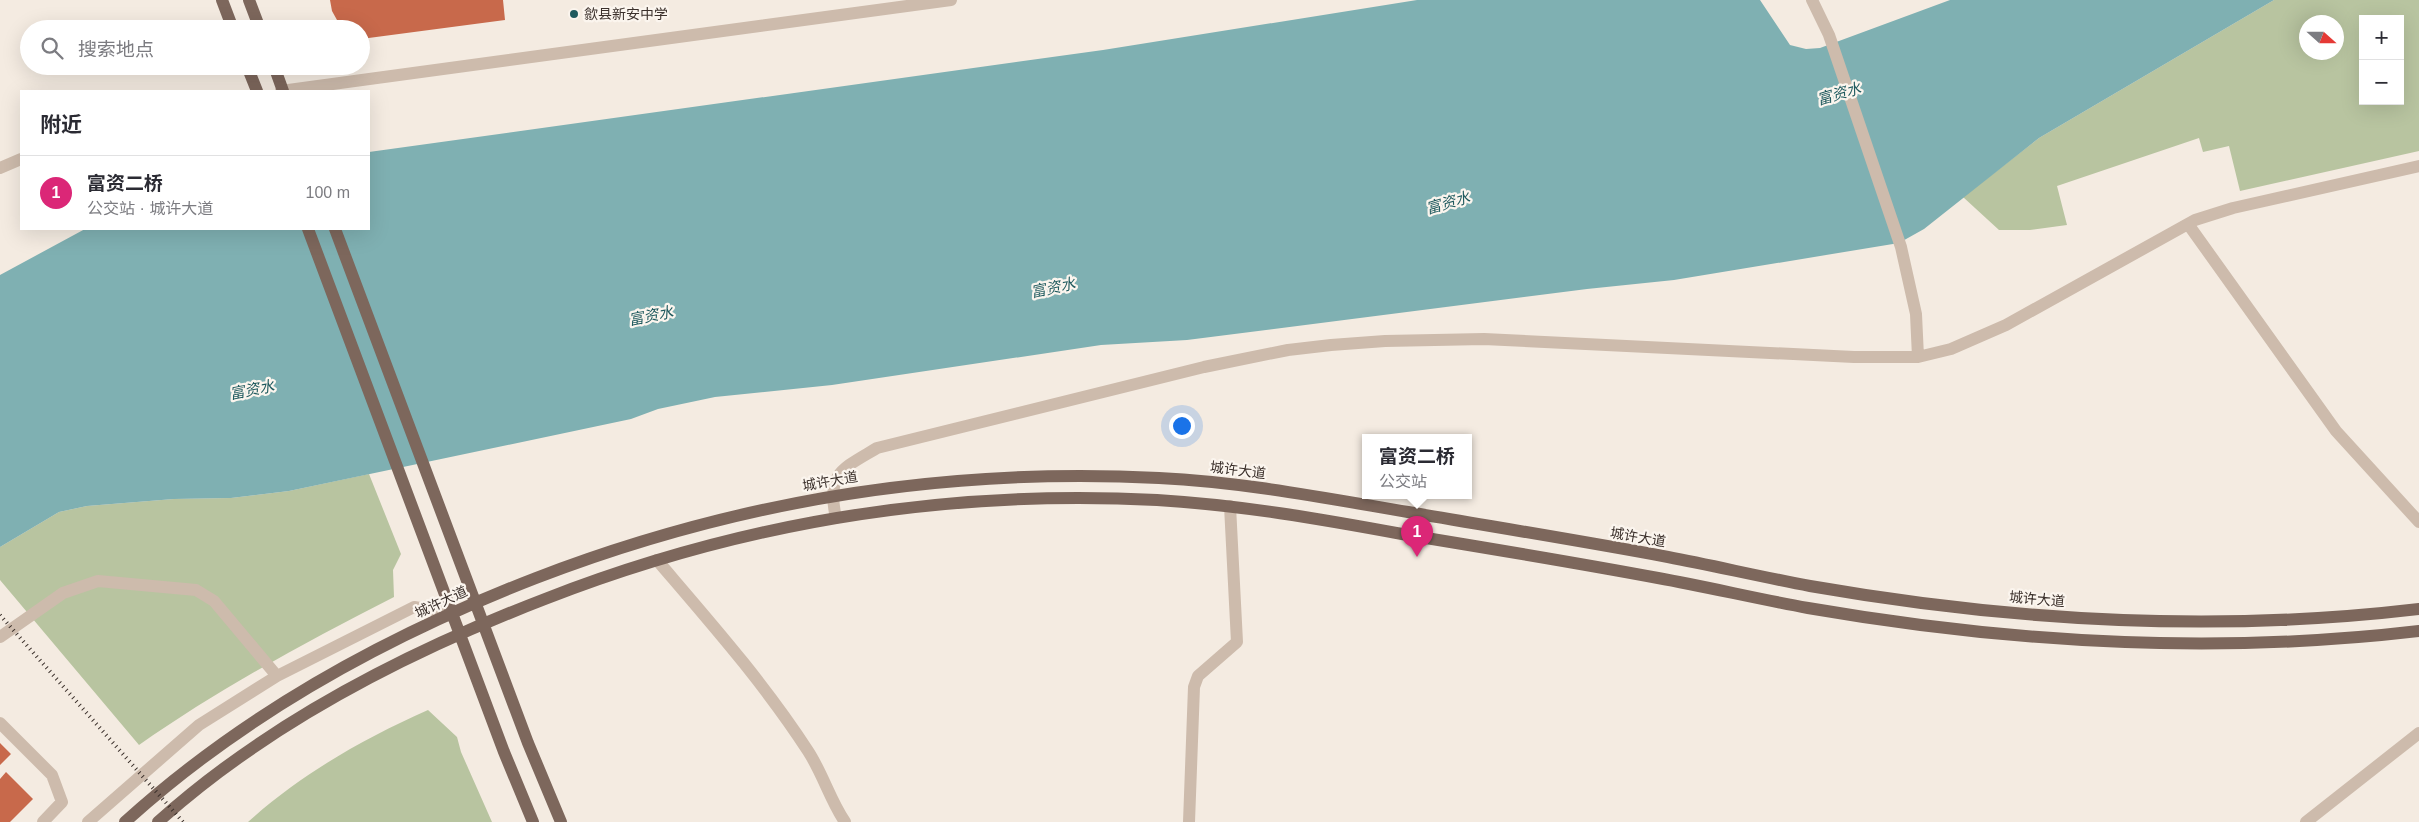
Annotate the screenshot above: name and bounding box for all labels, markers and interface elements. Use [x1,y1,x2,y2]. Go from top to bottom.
place label: 歙县新安中学 [584,6,668,22]
marker: 歙县新安中学 [568,8,580,20]
north arrow [2299,15,2344,60]
map controls [2359,15,2404,105]
button: + [2359,15,2404,60]
search box [20,20,370,75]
icon: search [38,34,66,62]
text: 搜索地点 [78,39,154,60]
button: − [2359,60,2404,105]
water label: 富资水 [1815,79,1864,108]
text: 附近 [40,113,82,136]
text: 富资二桥 [87,173,163,194]
text: 1 [52,184,60,201]
text: 100 m [306,184,350,201]
water label: 富资水 [1424,188,1473,217]
text: 公交站 · 城许大道 [87,200,213,217]
water label: 富资水 [1029,274,1078,301]
water label: 富资水 [627,303,676,328]
water label: 富资水 [228,377,277,402]
your location [1169,413,1195,439]
popup [1362,434,1472,499]
text: 富资二桥 [1379,446,1455,467]
street label: 城许大道 [1209,459,1267,481]
street label: 城许大道 [801,468,859,494]
text: 公交站 [1379,473,1427,490]
pin: 1 [1401,516,1433,557]
street label: 城许大道 [1609,524,1667,550]
street label: 城许大道 [412,583,470,621]
street label: 城许大道 [2008,589,2066,609]

